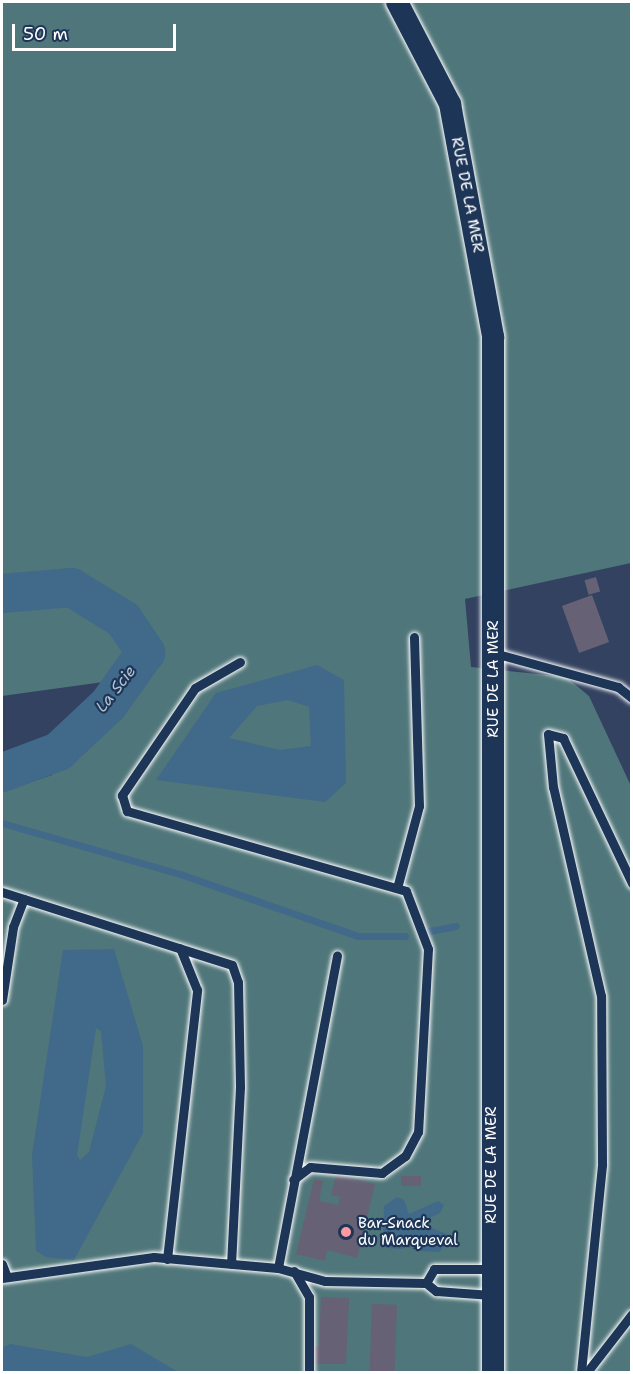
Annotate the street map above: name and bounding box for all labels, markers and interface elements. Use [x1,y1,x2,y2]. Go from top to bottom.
scale bar [15,12,178,50]
text: 50 m [23,22,68,46]
street label: RUE DE LA MER [447,136,487,254]
street label: RUE DE LA MER [485,620,503,738]
water label: La Scie [92,662,140,716]
street label: RUE DE LA MER [483,1106,501,1224]
place label: Bar-Snack du Marqueval [358,1214,458,1249]
marker: Bar-Snack du Marqueval [339,1225,353,1239]

